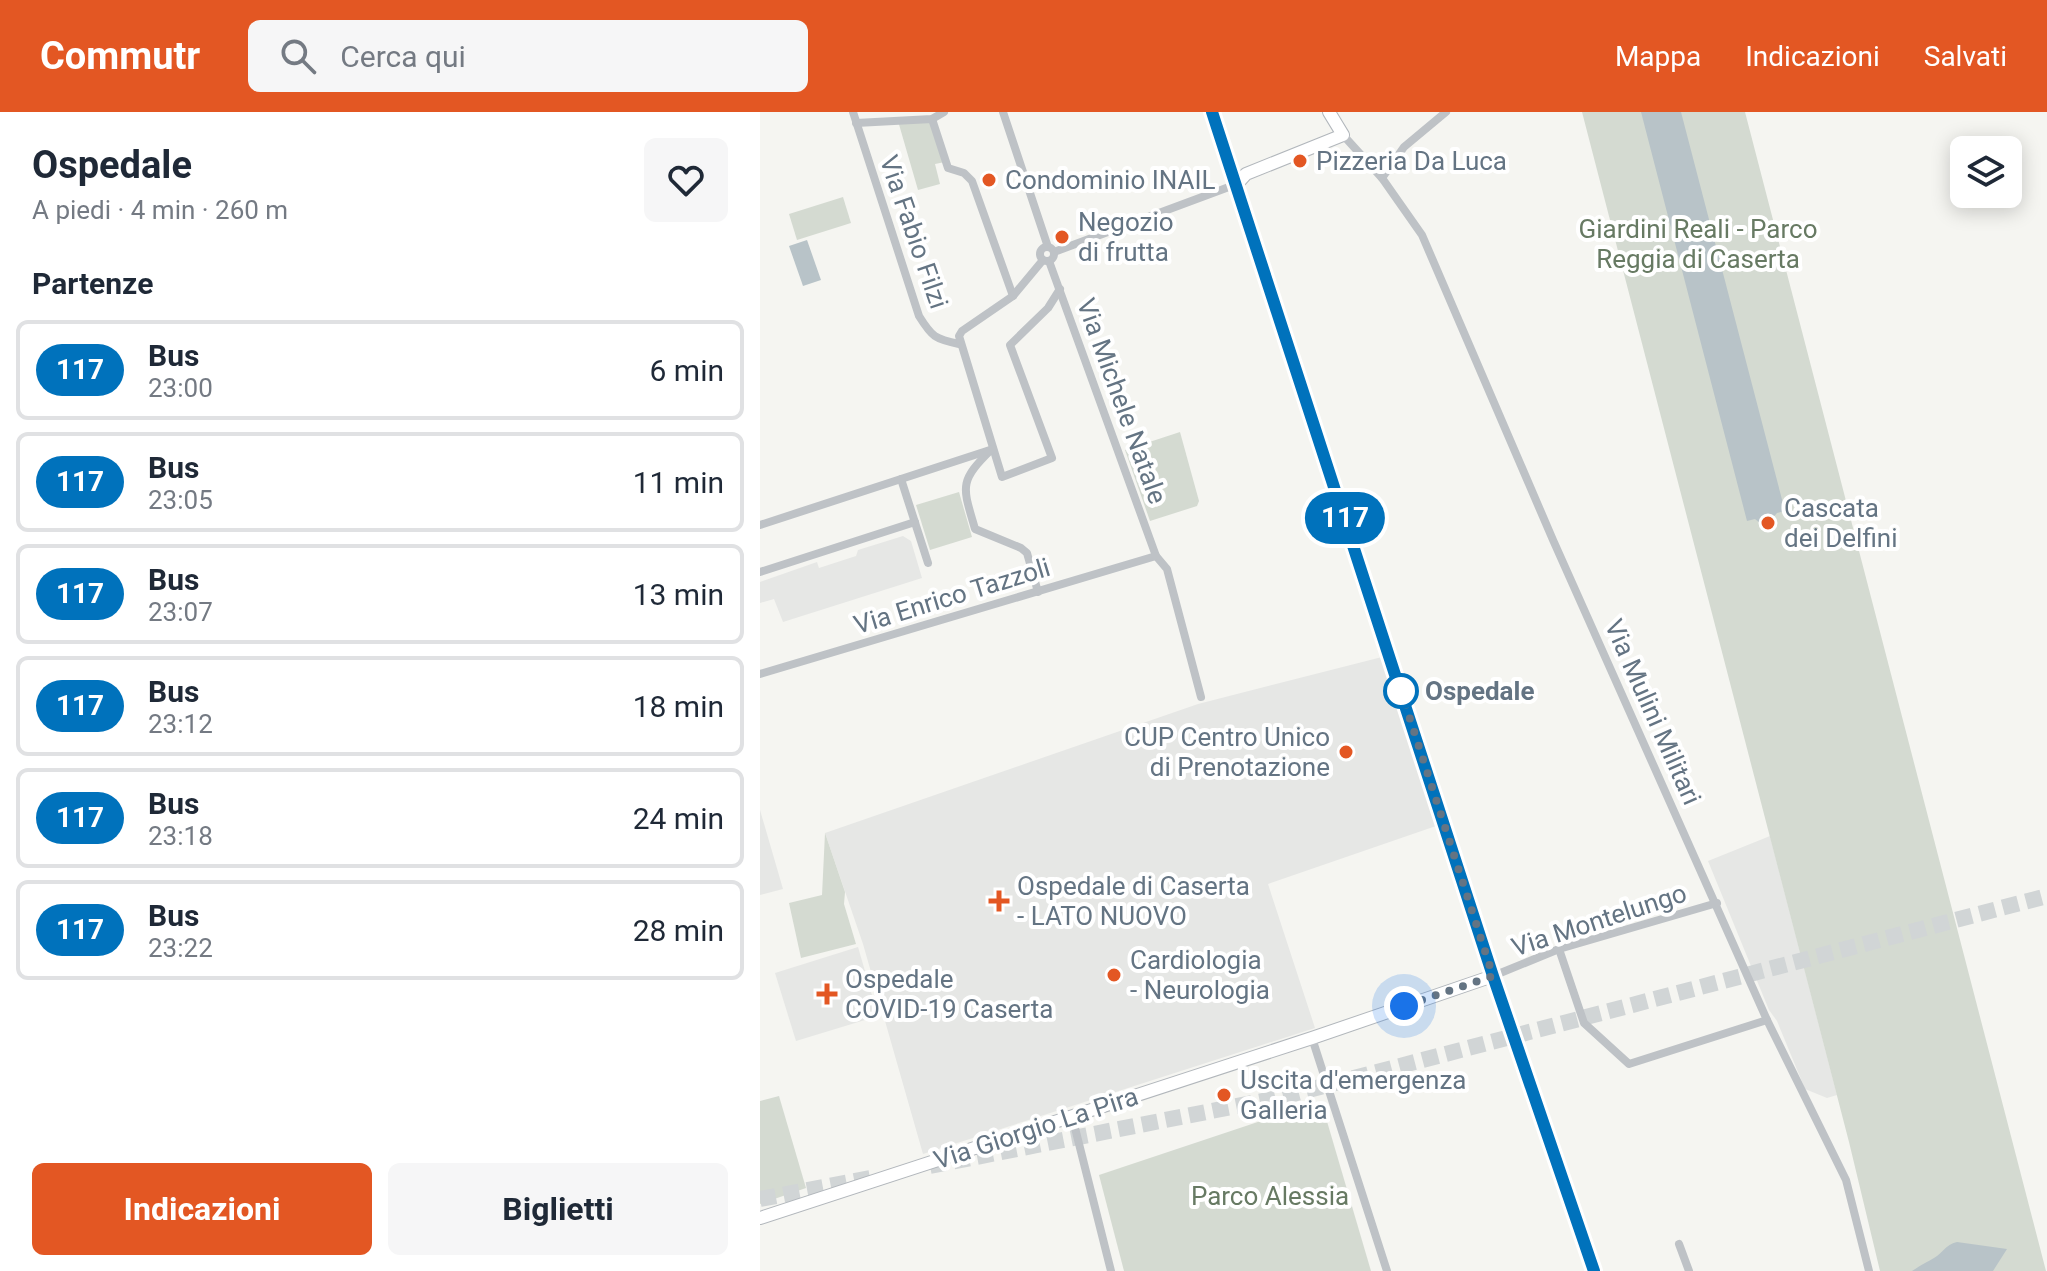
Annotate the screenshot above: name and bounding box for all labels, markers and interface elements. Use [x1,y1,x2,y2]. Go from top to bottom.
search box [248,20,808,92]
text: Commutr [40,34,200,78]
icon: search [276,34,320,78]
text: Cerca qui [340,39,466,74]
text: Mappa [1615,40,1701,73]
text: Indicazioni [1745,40,1880,73]
text: Salvati [1924,40,2007,73]
map controls [1950,136,2022,208]
button: layers [1950,136,2022,208]
button: heart [644,138,728,222]
text: Ospedale [32,143,192,187]
place label: Pizzeria Da Luca [1316,146,1507,176]
street label: Via Fabio Filzi [874,151,954,313]
marker: Pizzeria Da Luca [1291,152,1309,170]
place label: Condominio INAIL [1005,165,1216,195]
marker: Condominio INAIL [980,171,998,189]
text: A piedi · 4 min · 260 m [32,195,288,225]
place label: Negozio di frutta [1078,207,1174,267]
park label: Giardini Reali - Parco Reggia di Caserta [1579,214,1817,274]
marker: Negozio di frutta [1053,228,1071,246]
text: Partenze [32,266,153,301]
street label: Via Michele Natale [1071,294,1173,508]
text: Bus [148,338,199,373]
text: 117 [56,353,104,386]
text: 6 min [650,353,724,388]
text: 23:00 [148,373,213,403]
text: Bus [148,450,199,485]
text: 117 [56,465,104,498]
text: 11 min [633,465,724,500]
text: 23:05 [148,485,213,515]
line badge: 117 [1299,492,1391,544]
place label: Cascata dei Delfini [1784,493,1897,553]
text: 117 [1321,501,1369,534]
marker: Cascata dei Delfini [1759,514,1777,532]
street label: Via Enrico Tazzoli [850,552,1054,640]
text: Bus [148,562,199,597]
text: 117 [56,577,104,610]
text: 13 min [633,577,724,612]
text: 23:07 [148,597,213,627]
street label: Via Mulini Militari [1599,615,1707,809]
text: Bus [148,674,199,709]
marker: Ospedale [1384,674,1418,708]
place label: Ospedale [1425,676,1534,706]
text: 117 [56,689,104,722]
text: 18 min [633,689,724,724]
text: 23:12 [148,709,213,739]
place label: CUP Centro Unico di Prenotazione [1124,722,1330,782]
marker: CUP Centro Unico di Prenotazione [1337,743,1355,761]
text: Bus [148,786,199,821]
text: 117 [56,801,104,834]
text: 24 min [633,801,724,836]
text: 23:18 [148,821,213,851]
place label: Ospedale di Caserta - LATO NUOVO [1017,871,1250,931]
street label: Via Montelungo [1508,878,1690,962]
marker: Ospedale di Caserta - LATO NUOVO [988,890,1010,912]
text: Bus [148,898,199,933]
text: 117 [56,913,104,946]
text: 28 min [633,913,724,948]
text: 23:22 [148,933,213,963]
place label: Cardiologia - Neurologia [1130,945,1270,1005]
place label: Ospedale COVID-19 Caserta [845,964,1053,1024]
marker: Cardiologia - Neurologia [1105,966,1123,984]
marker: Ospedale COVID-19 Caserta [816,983,838,1005]
your location [1384,986,1424,1026]
place label: Uscita d'emergenza Galleria [1240,1065,1467,1125]
street label: Via Giorgio La Pira [930,1081,1142,1175]
marker: Uscita d'emergenza Galleria [1215,1086,1233,1104]
button: Indicazioni [32,1163,372,1255]
button: Biglietti [388,1163,728,1255]
park label: Parco Alessia [1191,1181,1349,1211]

